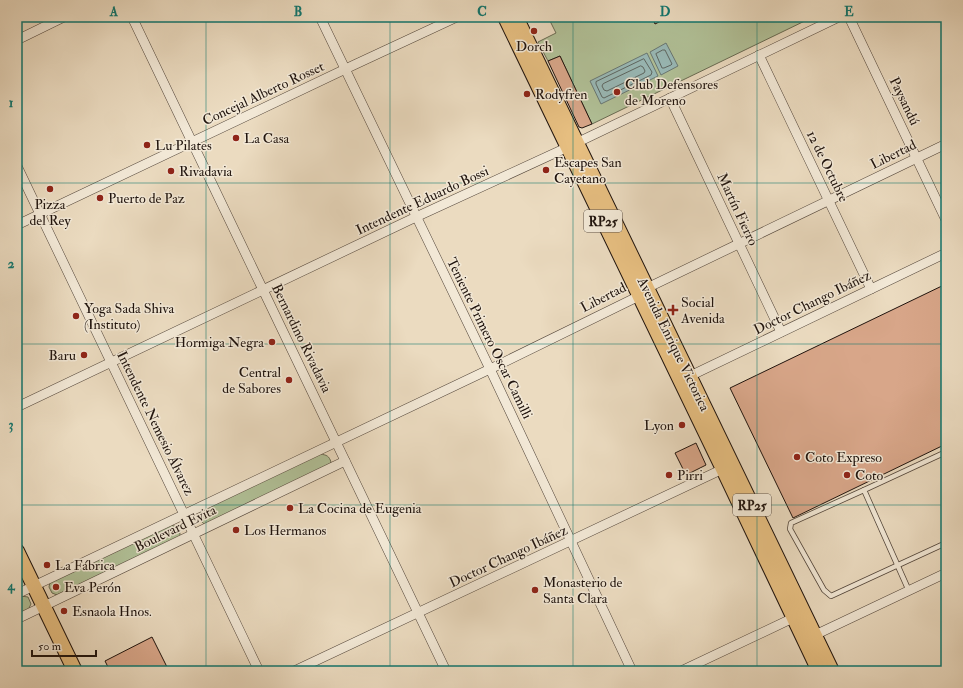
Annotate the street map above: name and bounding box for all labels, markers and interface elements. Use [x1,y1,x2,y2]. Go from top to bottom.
text: A [109,4,119,20]
text: B [294,4,302,20]
text: C [477,4,487,20]
text: D [660,4,671,20]
text: E [844,4,854,20]
marker: Dorch [529,26,539,36]
place label: Dorch [516,38,553,55]
street label: Concejal Alberto Rosset [200,58,327,129]
street label: Paysandú [885,74,923,129]
place label: Club Defensores de Moreno [625,76,718,109]
place label: Rodyfren [535,86,587,104]
marker: Club Defensores de Moreno [612,87,622,97]
marker: Rodyfren [522,89,532,99]
text: 1 [9,95,14,111]
street label: 12 de Octubre [803,128,852,205]
place label: La Casa [244,130,290,147]
marker: La Casa [231,133,241,143]
street label: Libertad [868,136,919,173]
place label: Lu Pilates [155,137,212,154]
marker: Lu Pilates [142,140,152,150]
place label: Escapes San Cayetano [554,154,622,188]
street label: Intendente Eduardo Bossi [353,162,492,239]
place label: Rivadavia [179,163,233,180]
marker: Escapes San Cayetano [541,165,551,175]
marker: Rivadavia [166,166,176,176]
street label: Martín Fierro [713,170,762,248]
marker: Pizza del Rey [45,184,55,194]
place label: Puerto de Paz [108,190,185,207]
marker: Puerto de Paz [95,193,105,203]
place label: Pizza del Rey [29,196,71,230]
road number: RP25 [584,210,622,232]
street label: Teniente Primero Oscar Camilli [443,255,536,422]
text: 2 [8,256,15,272]
street label: Doctor Chango Ibáñez [751,267,874,338]
street label: Avenida Enrique Victorica [633,274,714,414]
street label: Libertad [578,279,629,316]
street label: Bernardino Rivadavia [268,281,335,396]
place label: Social Avenida [680,294,725,327]
place label: Yoga Sada Shiva (Instituto) [84,300,174,333]
marker: Social Avenida [668,305,678,315]
marker: Yoga Sada Shiva (Instituto) [71,311,81,321]
place label: Hormiga Negra [175,334,264,351]
marker: Hormiga Negra [267,337,277,347]
place label: Baru [49,347,76,364]
street label: Intendente Nemesio Álvarez [113,348,198,498]
marker: Baru [79,350,89,360]
place label: Central de Sabores [222,364,281,397]
marker: Central de Sabores [284,375,294,385]
text: 3 [9,417,14,433]
place label: Lyon [644,417,674,435]
marker: Lyon [677,420,687,430]
place label: Coto Expreso [805,449,882,467]
marker: Coto Expreso [792,452,802,462]
place label: Pirri [677,467,703,484]
place label: Coto [855,467,883,484]
marker: Pirri [664,470,674,480]
marker: Coto [842,470,852,480]
road number: RP25 [733,494,771,516]
place label: La Cocina de Eugenia [298,500,422,517]
street label: Boulevard Evita [131,501,219,556]
marker: La Cocina de Eugenia [285,503,295,513]
place label: Los Hermanos [244,522,327,539]
street label: Doctor Chango Ibáñez [446,522,570,591]
marker: Los Hermanos [231,525,241,535]
place label: La Fábrica [55,557,115,574]
marker: La Fábrica [42,560,52,570]
place label: Monasterio de Santa Clara [543,574,623,607]
text: 4 [6,578,15,594]
place label: Eva Perón [64,579,121,596]
marker: Eva Perón [51,582,61,592]
marker: Monasterio de Santa Clara [530,585,540,595]
place label: Esnaola Hnos. [72,603,152,620]
marker: Esnaola Hnos. [59,606,69,616]
scale bar [32,632,96,658]
text: 50 m [38,639,62,654]

